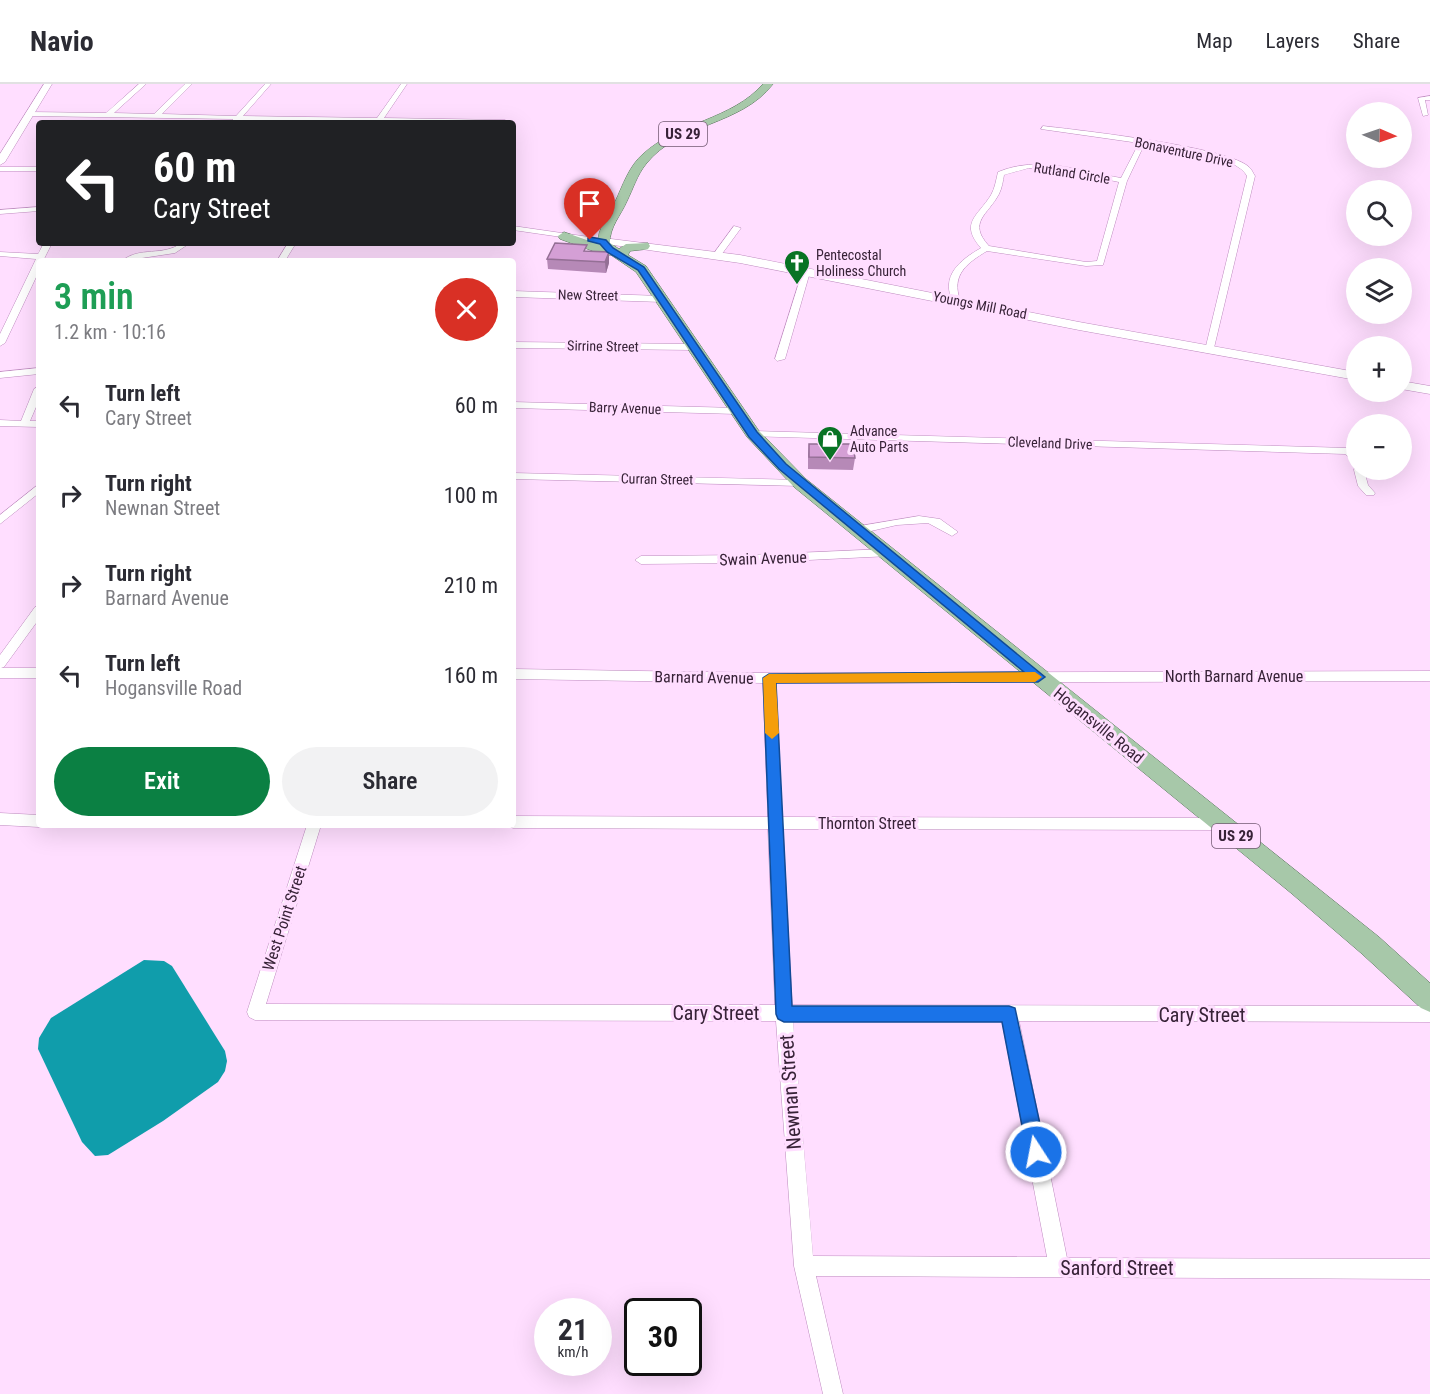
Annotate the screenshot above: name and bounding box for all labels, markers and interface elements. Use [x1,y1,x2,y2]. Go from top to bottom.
text: Navio [30,25,94,58]
text: Map [1196,29,1233,53]
text: Layers [1266,29,1320,53]
text: Share [1353,29,1400,53]
north arrow [1346,102,1412,168]
map controls [1346,102,1412,480]
road number: US 29 [659,122,707,146]
street label: Bonaventure Drive [1133,134,1235,170]
text: 60 m [153,143,236,192]
icon: left [54,144,132,222]
street label: Rutland Circle [1033,159,1112,187]
pin [564,178,615,240]
button: search [1346,180,1412,246]
icon: arrive [573,187,606,220]
text: Cary Street [153,193,270,225]
place label: Pentecostal Holiness Church [816,247,906,279]
church icon: Pentecostal Holiness Church [782,248,812,286]
button: layers [1346,258,1412,324]
text: 3 min [54,276,134,318]
button: close [435,278,498,341]
street label: New Street [558,286,618,304]
street label: Youngs Mill Road [932,288,1028,322]
text: 1.2 km · 10:16 [54,320,166,344]
button: + [1346,336,1412,402]
street label: Sirrine Street [567,337,639,355]
text: Turn left [105,381,180,406]
icon: left [54,389,87,422]
text: 60 m [455,393,498,418]
street label: Barry Avenue [589,399,662,417]
text: Cary Street [105,406,192,430]
button: − [1346,414,1412,480]
place label: Advance Auto Parts [850,423,909,455]
shop icon: Advance Auto Parts [815,424,845,462]
street label: Cleveland Drive [1007,434,1093,452]
street label: Curran Street [621,470,693,488]
text: Turn right [105,471,192,496]
icon: right [54,479,87,512]
text: 100 m [444,483,498,508]
text: Newnan Street [105,496,220,520]
street label: Swain Avenue [719,547,807,570]
text: Turn right [105,561,192,586]
icon: right [54,569,87,602]
text: 210 m [444,573,498,598]
text: Barnard Avenue [105,586,229,610]
text: Turn left [105,651,180,676]
icon: left [54,659,87,692]
text: 160 m [444,663,498,688]
street label: Barnard Avenue [654,667,754,688]
street label: North Barnard Avenue [1165,667,1303,686]
text: Hogansville Road [105,676,242,700]
street label: Hogansville Road [1050,683,1147,767]
button: Exit [54,747,270,816]
button: Share [282,747,498,816]
street label: Thornton Street [818,814,916,833]
road number: US 29 [1212,824,1260,848]
street label: West Point Street [259,863,310,973]
street label: Cary Street [673,1001,760,1025]
street label: Cary Street [1159,1003,1246,1027]
street label: Newnan Street [774,1034,806,1150]
position arrow [1004,1120,1068,1184]
street label: Sanford Street [1060,1256,1174,1280]
speed limit sign: 30 [624,1298,702,1376]
text: 21 [558,1312,588,1347]
text: km/h [558,1343,588,1361]

